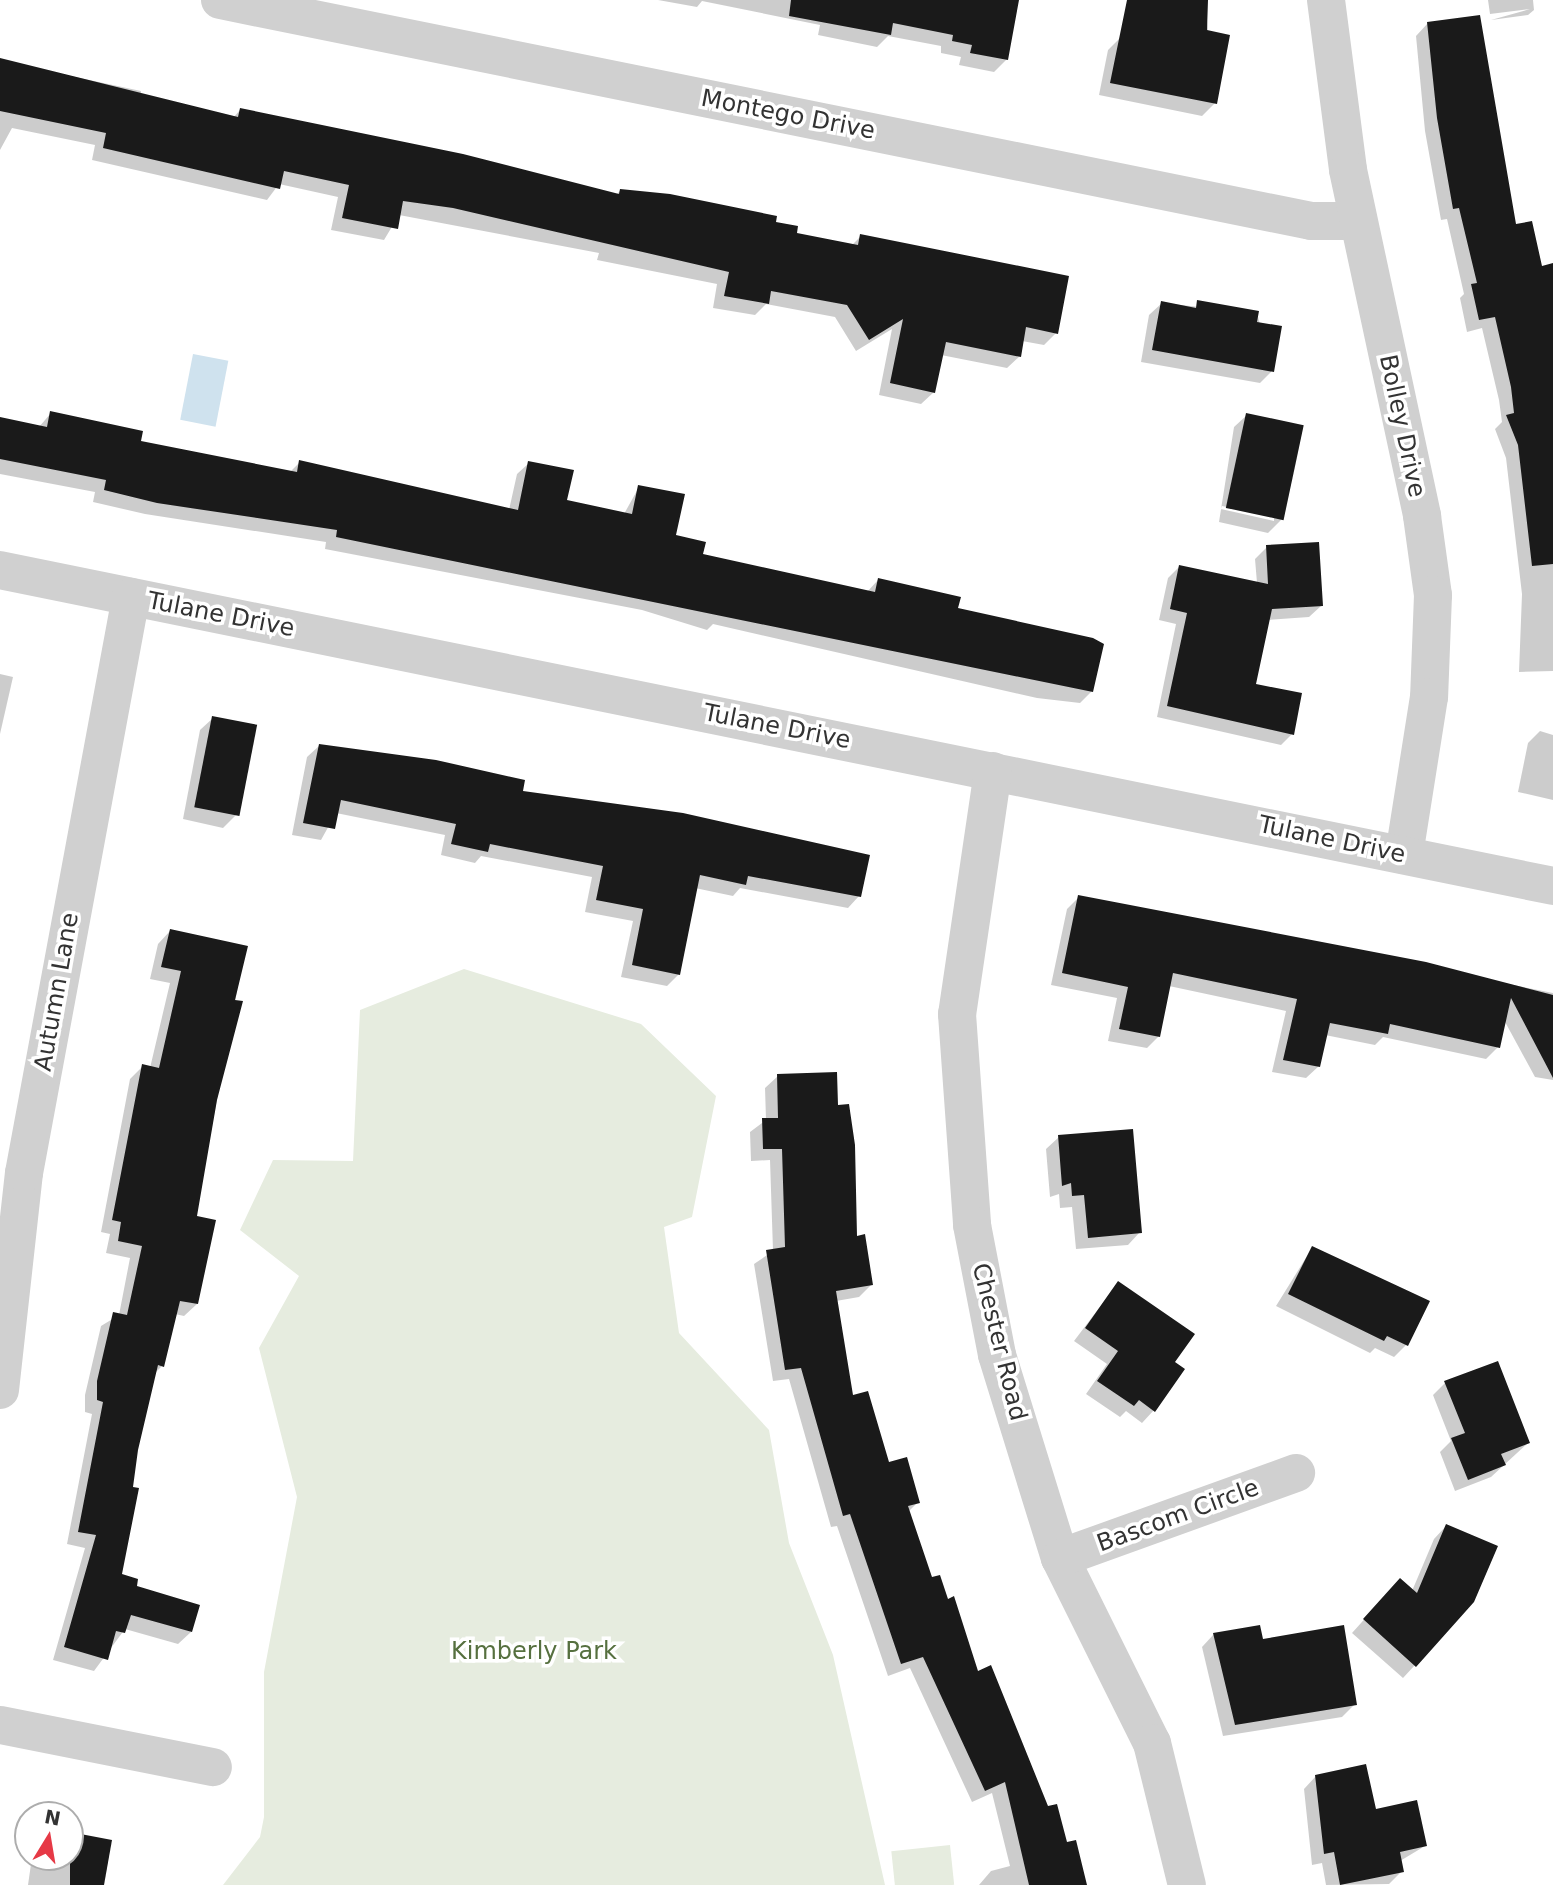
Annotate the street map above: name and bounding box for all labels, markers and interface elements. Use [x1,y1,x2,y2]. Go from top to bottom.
street label: Montego Drive [699,84,877,146]
street label: Bolley Drive [1373,352,1431,500]
street label: Tulane Drive [145,587,297,643]
street label: Tulane Drive [701,699,853,755]
street label: Tulane Drive [1256,810,1408,870]
street label: Autumn Lane [29,910,85,1074]
street label: Chester Road [966,1260,1032,1424]
street label: Bascom Circle [1093,1473,1263,1559]
park label: Kimberly Park [451,1638,617,1666]
north arrow [14,1801,84,1871]
text: N [43,1805,63,1830]

